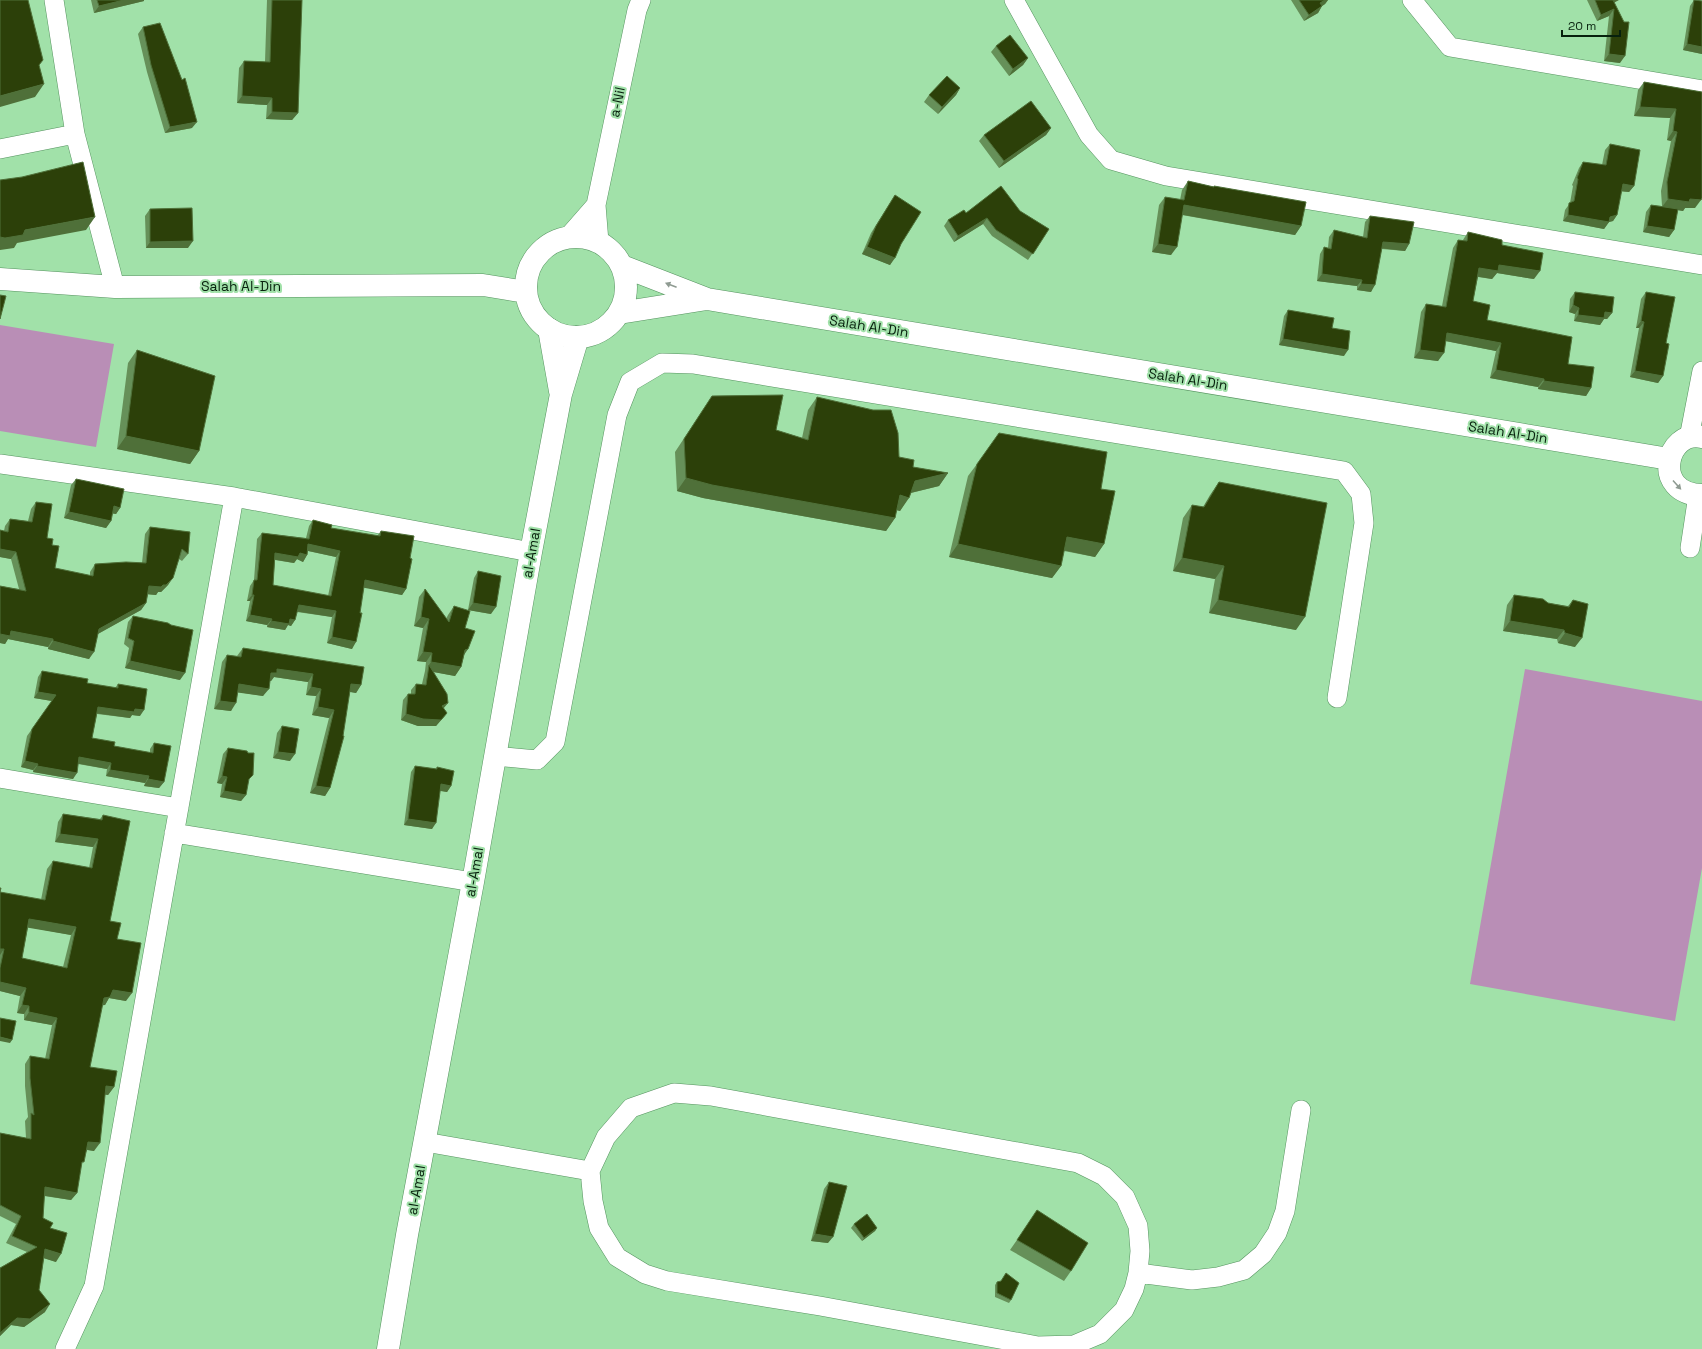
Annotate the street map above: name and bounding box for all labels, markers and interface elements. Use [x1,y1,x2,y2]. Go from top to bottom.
scale bar [1562,12,1620,38]
text: 20 m [1568,18,1596,34]
street label: a-Nil [605,85,629,119]
street label: Salah Al-Din [201,277,281,295]
one-way arrow [665,281,677,287]
street label: Salah Al-Din [828,311,910,341]
street label: Salah Al-Din [1147,364,1229,394]
street label: Salah Al-Din [1467,417,1549,447]
one-way arrow [1672,480,1682,490]
street label: al-Amal [518,527,544,579]
street label: al-Amal [461,846,487,898]
street label: al-Amal [403,1164,429,1216]

